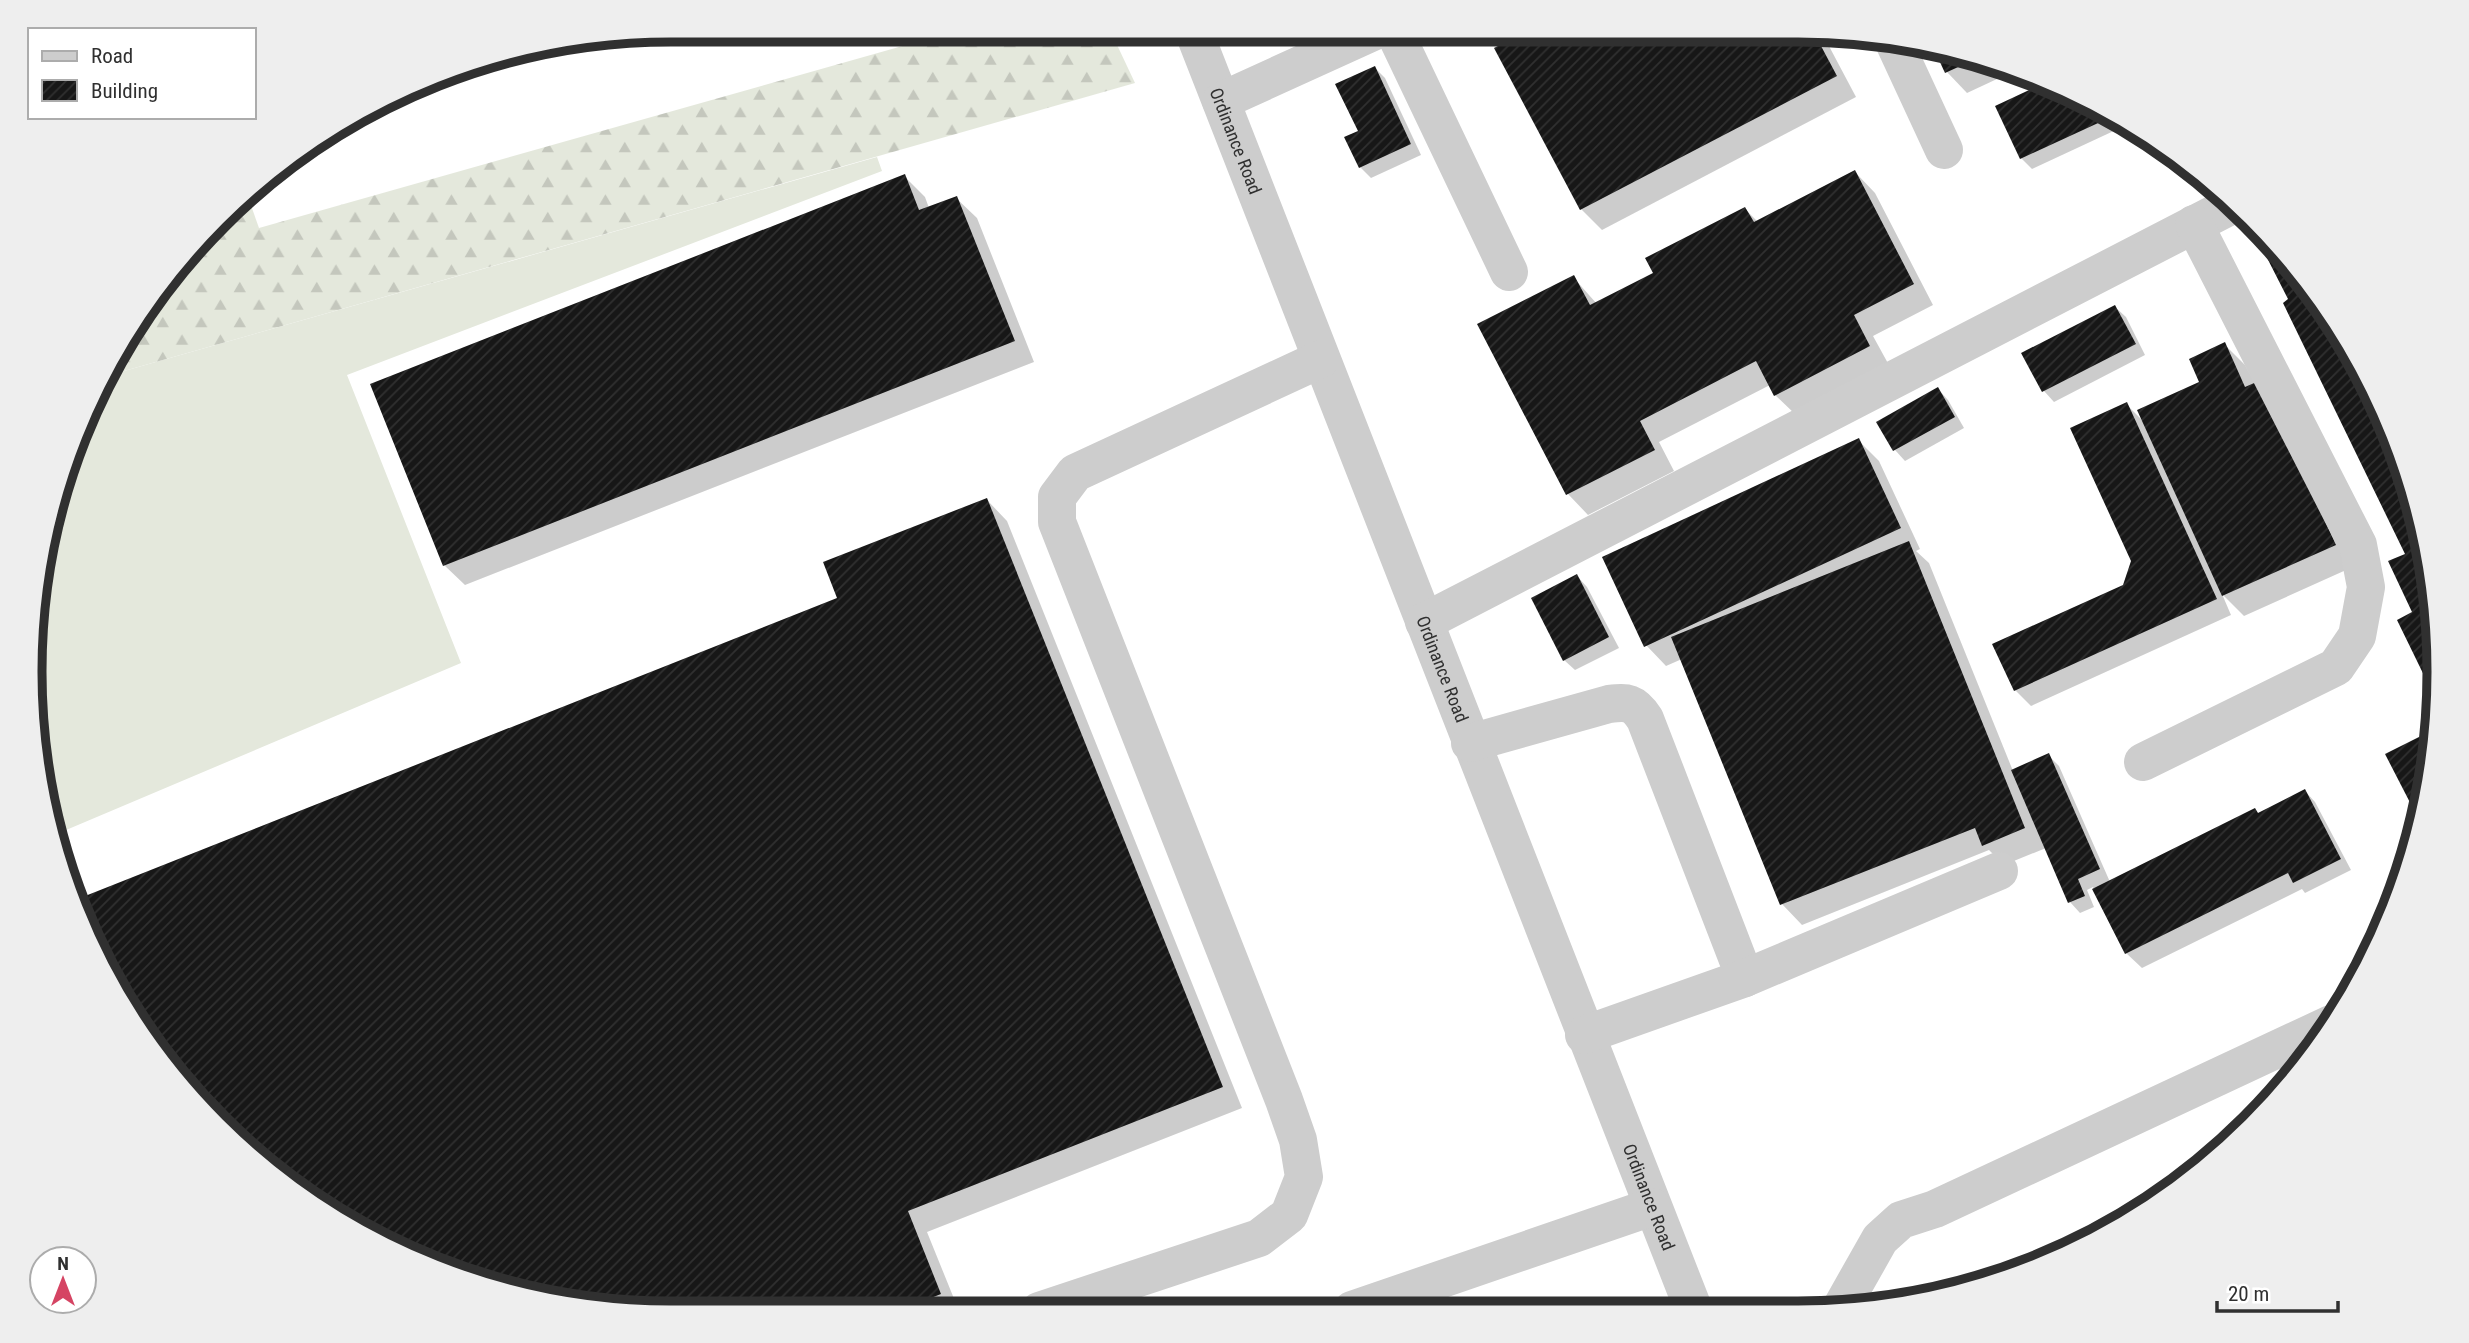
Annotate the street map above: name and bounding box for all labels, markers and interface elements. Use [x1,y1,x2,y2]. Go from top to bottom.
legend [28,28,256,119]
text: Road [91,44,133,68]
text: Building [91,79,158,103]
street label: Ordinance Road [1206,85,1267,197]
street label: Ordinance Road [1413,613,1473,725]
street label: Ordinance Road [1619,1141,1680,1253]
north arrow [28,1245,98,1315]
text: N [57,1252,69,1275]
scale bar [2217,1270,2338,1314]
text: 20 m [2228,1282,2269,1306]

